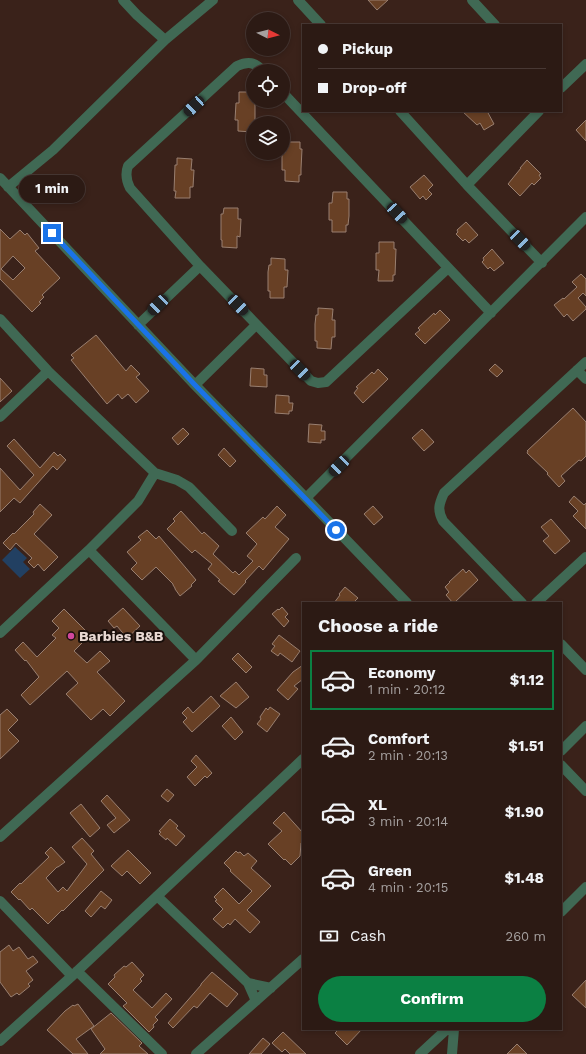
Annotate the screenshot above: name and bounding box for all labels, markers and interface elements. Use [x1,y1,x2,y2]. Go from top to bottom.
north arrow [246,12,290,56]
map controls [246,12,290,160]
text: Pickup [342,40,393,58]
button: locate [246,64,290,108]
text: Drop-off [342,79,407,97]
car [181,93,207,119]
button: layers [246,116,290,160]
callout: 1 min [19,175,85,203]
text: 1 min [35,181,69,196]
car [384,200,410,226]
route end [43,224,61,242]
car [507,227,533,253]
car [145,292,171,318]
car [225,292,251,318]
car [287,357,313,383]
car [326,453,352,479]
route start [327,521,345,539]
text: Choose a ride [318,615,438,636]
place label: Barbies B&B [79,628,164,644]
marker: Barbies B&B [66,631,76,641]
icon: car [320,662,356,698]
text: Economy [368,664,435,682]
text: $1.12 [510,671,544,689]
text: 1 min · 20:12 [368,682,445,697]
icon: car [320,728,356,764]
text: Comfort [368,730,429,748]
text: $1.51 [508,737,544,755]
text: 2 min · 20:13 [368,748,448,763]
icon: car [320,794,356,830]
text: XL [368,796,387,814]
text: $1.90 [505,803,544,821]
text: 3 min · 20:14 [368,814,448,829]
icon: car [320,860,356,896]
text: Green [368,862,412,880]
text: $1.48 [505,869,544,887]
text: 4 min · 20:15 [368,880,448,895]
icon: cash [318,925,340,947]
text: Cash [350,927,386,945]
text: 260 m [506,929,546,944]
button: Confirm [318,976,546,1022]

